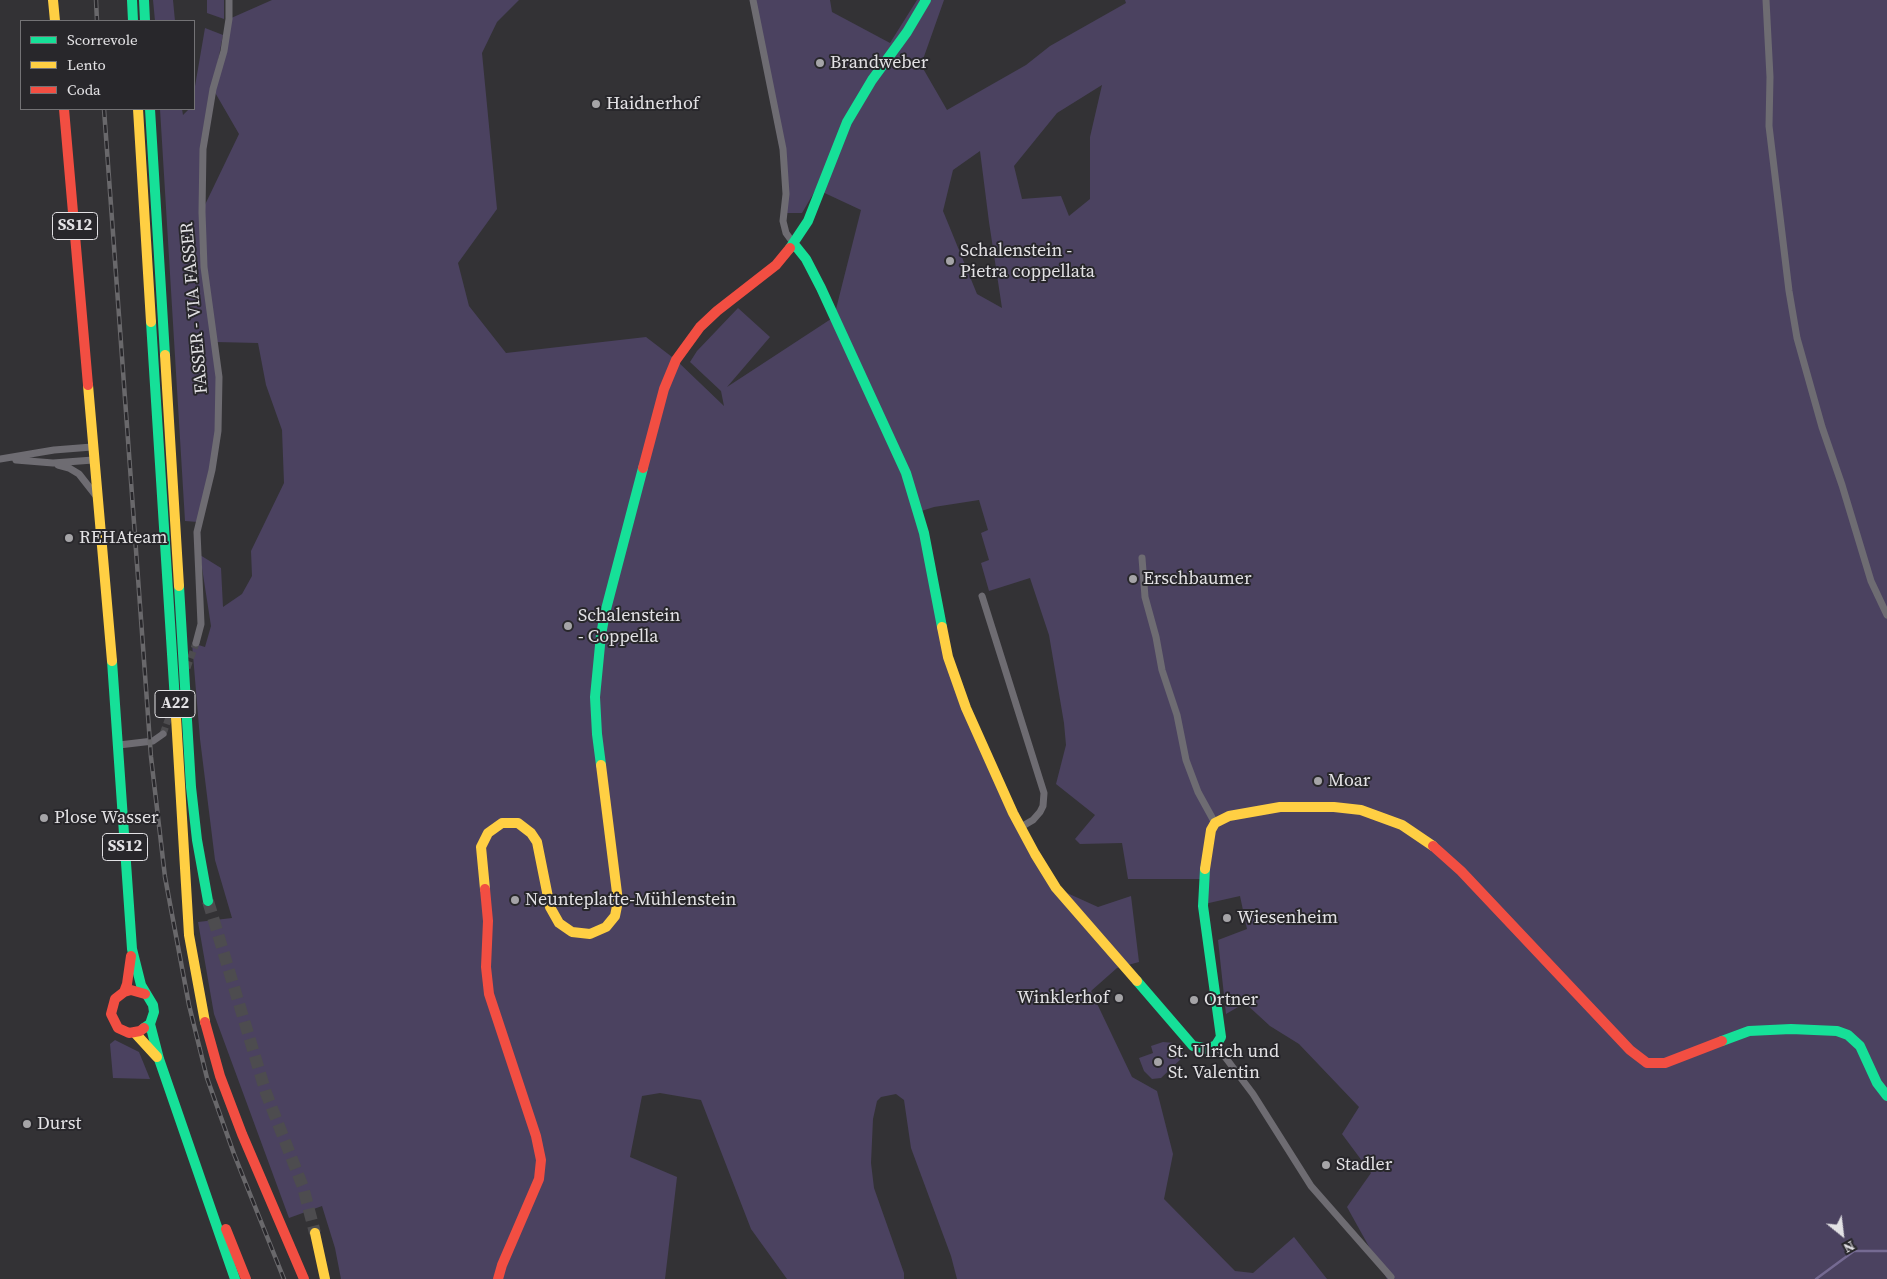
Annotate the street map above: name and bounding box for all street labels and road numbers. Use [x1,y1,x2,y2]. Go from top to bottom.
road number: SS12 [52,212,98,240]
street label: FASSER - VIA FASSER [177,221,213,395]
road number: A22 [155,691,195,718]
road number: SS12 [102,834,148,860]

